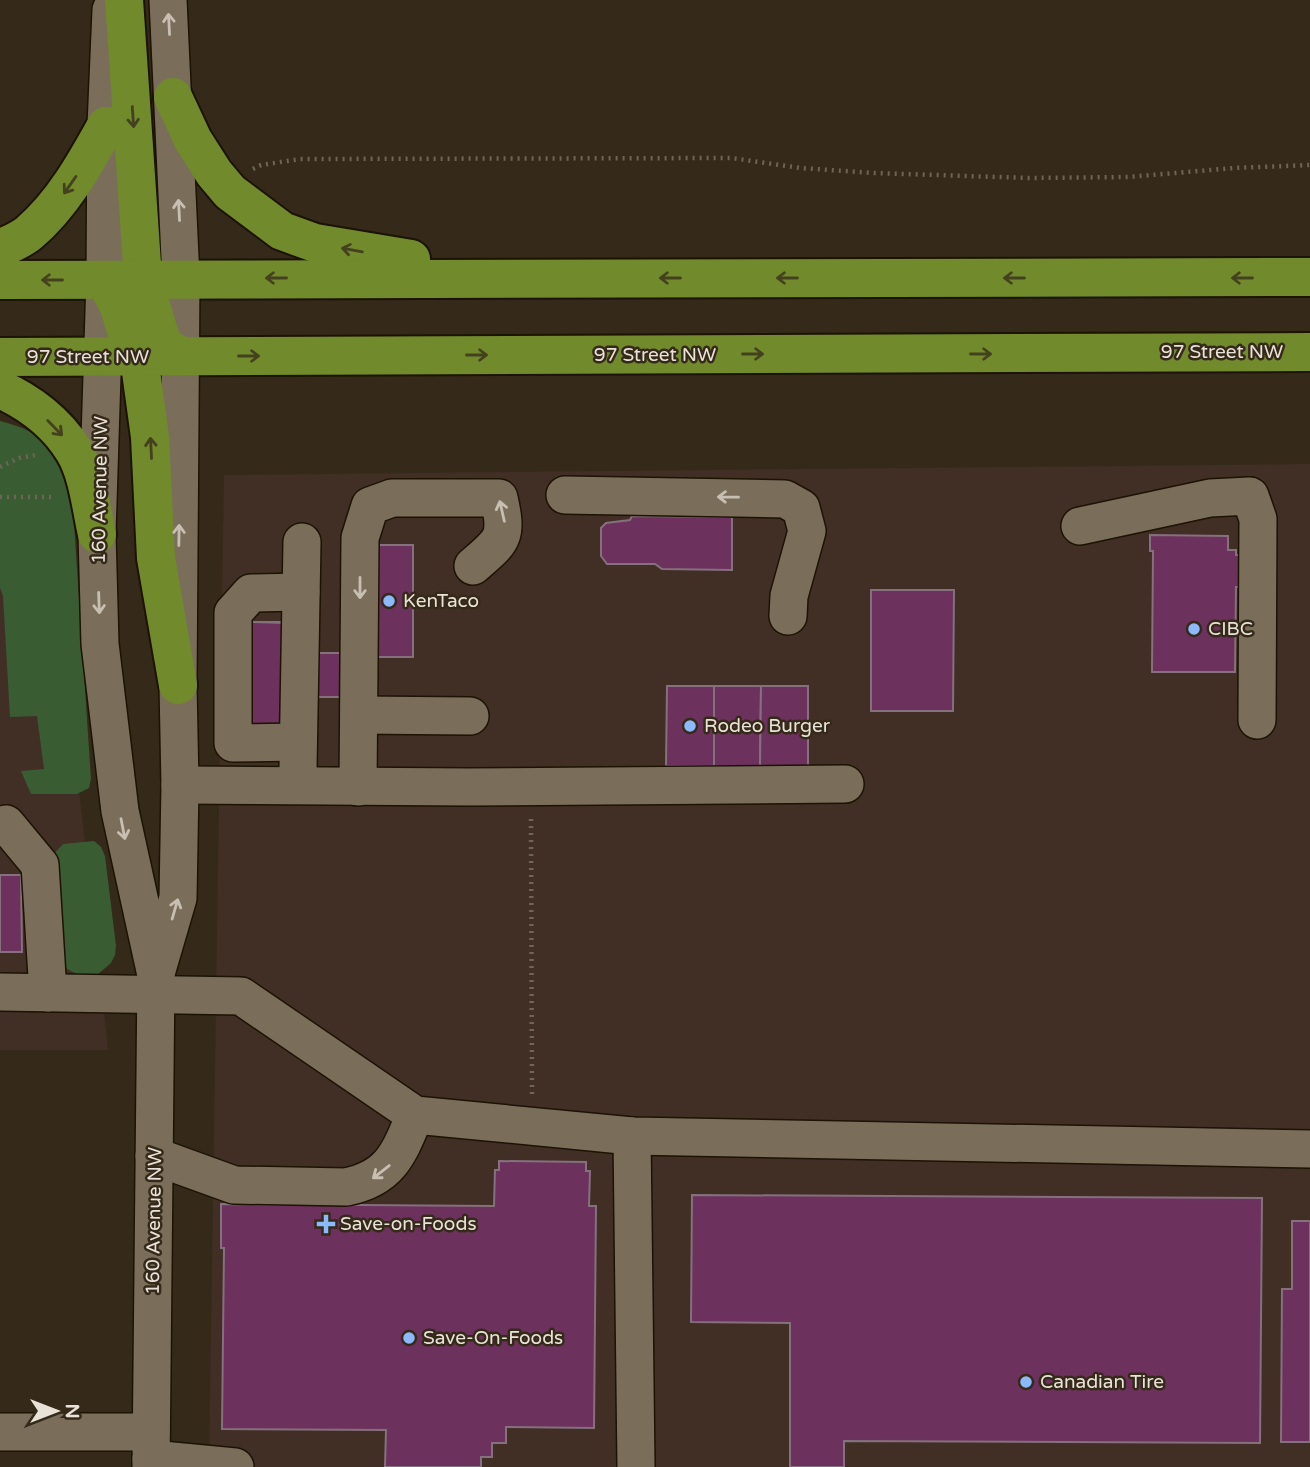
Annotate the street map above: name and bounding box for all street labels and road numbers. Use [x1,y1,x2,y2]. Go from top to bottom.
street label: 97 Street NW [1161,341,1283,363]
street label: 97 Street NW [594,344,716,366]
street label: 97 Street NW [27,346,149,368]
street label: 160 Avenue NW [88,416,112,564]
street label: 160 Avenue NW [142,1147,166,1295]

